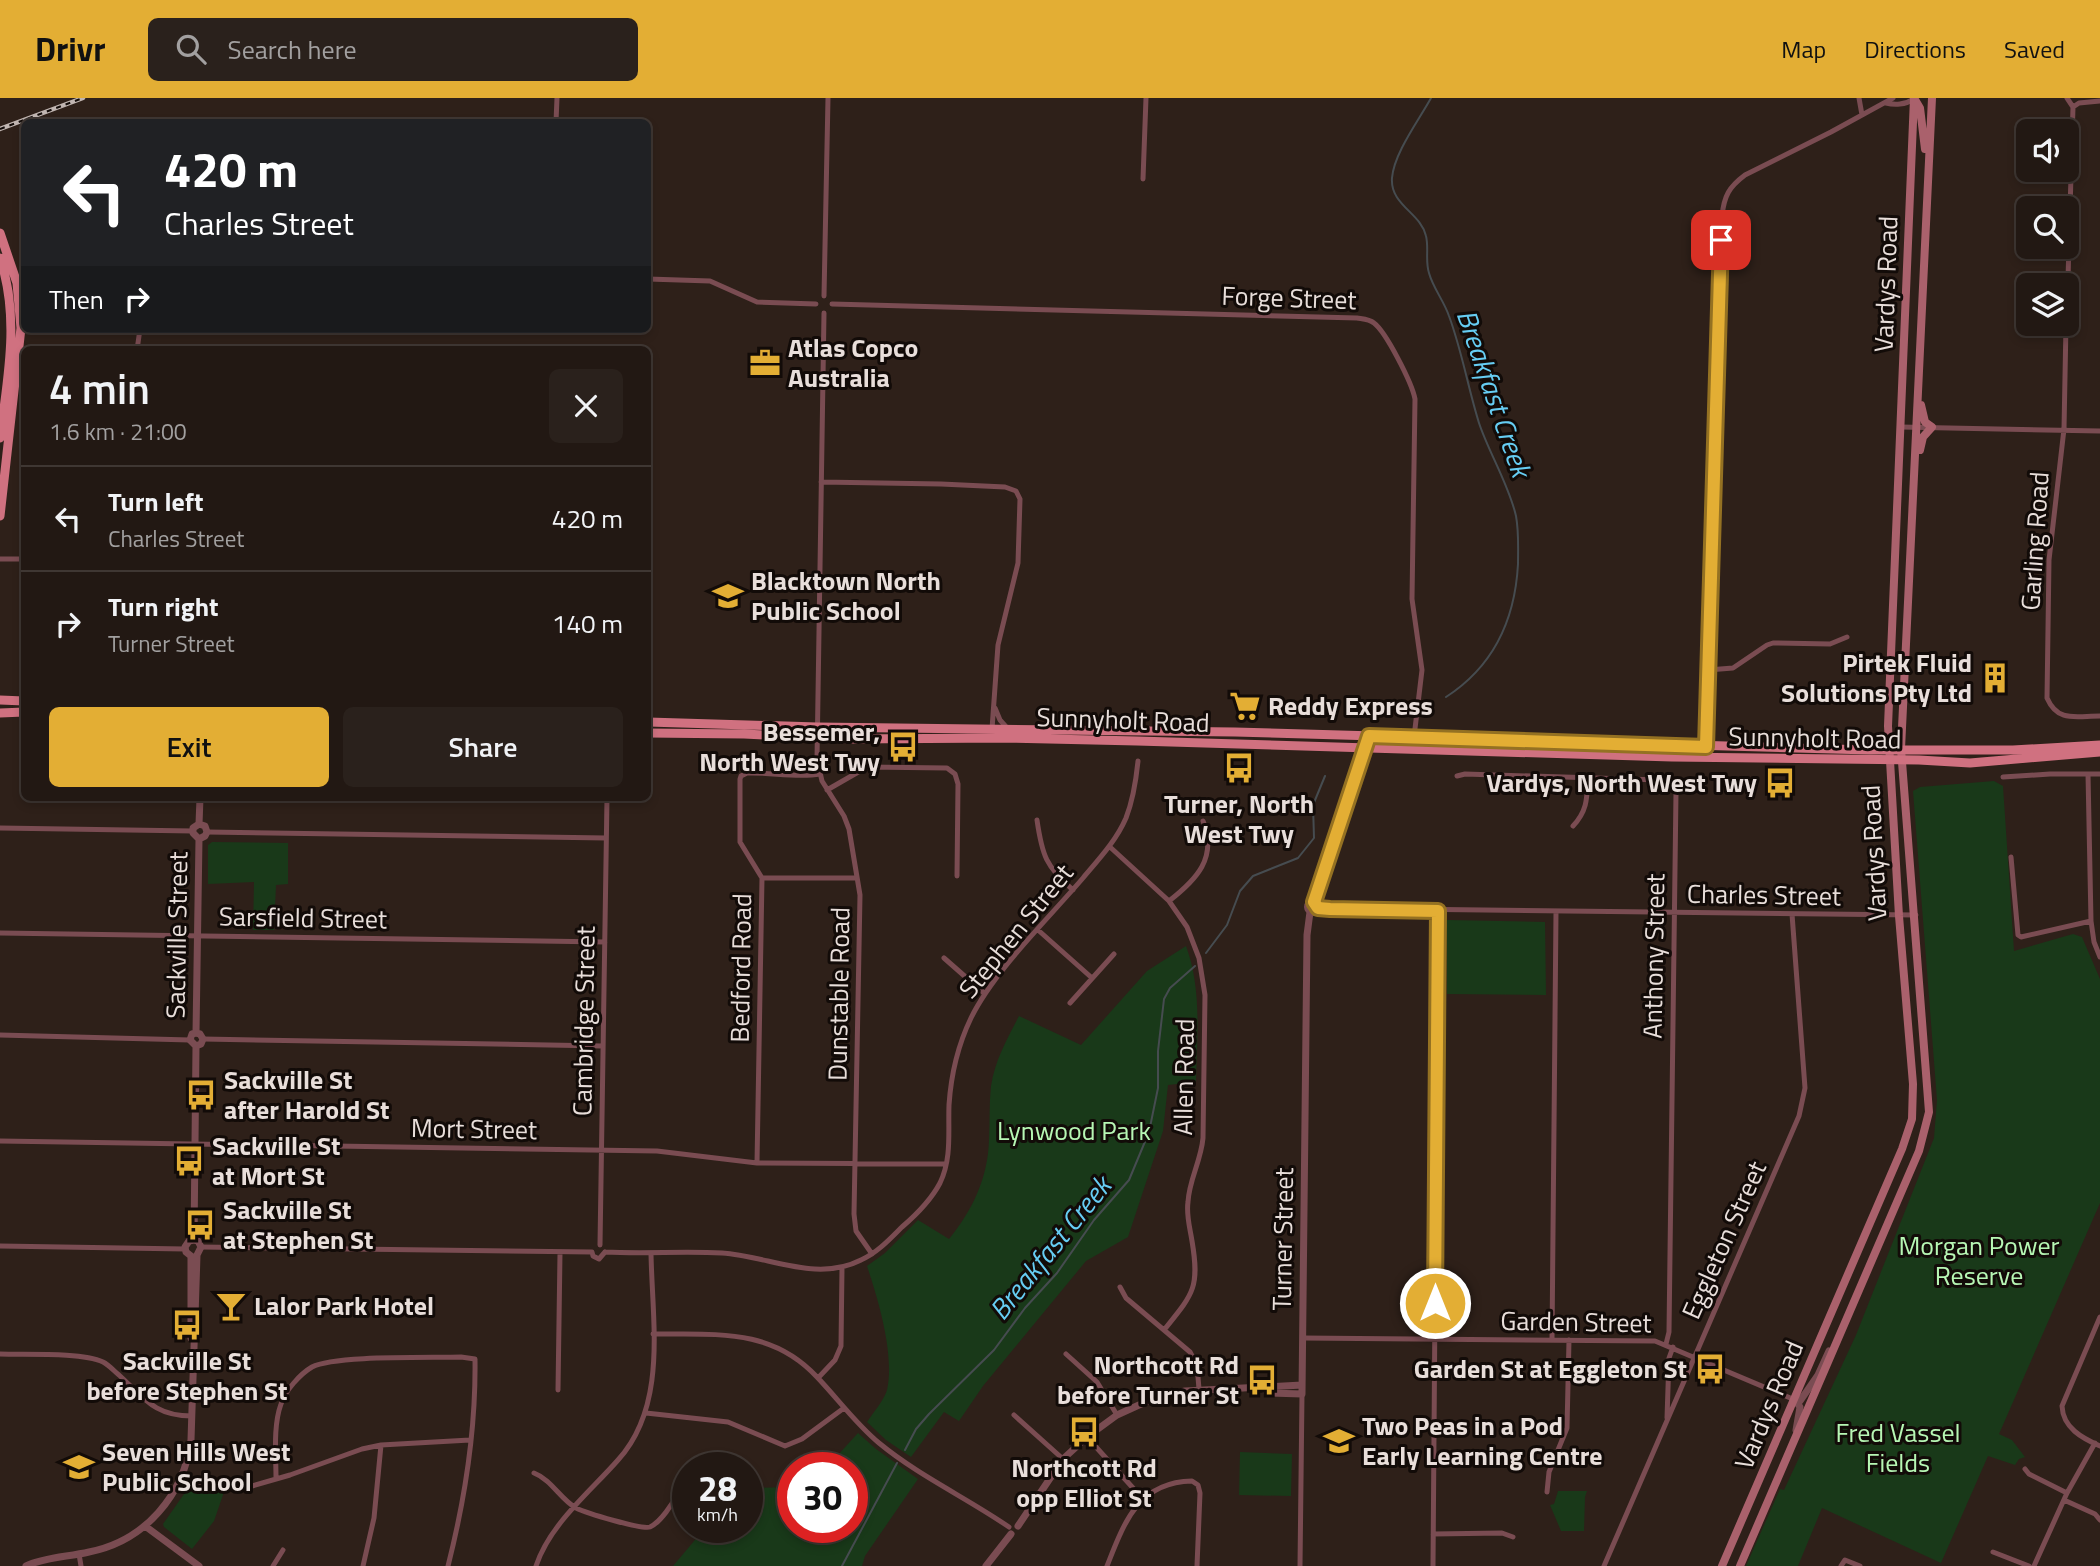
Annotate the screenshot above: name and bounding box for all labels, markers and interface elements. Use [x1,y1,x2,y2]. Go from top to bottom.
search box [148,18,638,81]
text: Drivr [35,24,106,74]
icon: search [172,30,210,68]
text: Search here [228,30,357,69]
text: Map [1781,31,1826,67]
text: Directions [1864,31,1966,67]
text: Saved [2004,31,2065,67]
map controls [2016,119,2079,336]
button: sound [2016,119,2079,182]
text: 420 m [164,131,298,206]
icon: left [49,147,140,238]
button: search [2016,196,2079,259]
text: Charles Street [164,199,354,247]
pin [1691,210,1751,270]
street label: Vardys Road [1864,215,1907,353]
icon: arrive [1702,221,1740,259]
button: layers [2016,273,2079,336]
street label: Forge Street [1221,276,1357,319]
text: Then [49,280,104,319]
icon: right [118,280,156,318]
water label: Breakfast Creek [1446,303,1544,486]
place label: Atlas Copco Australia [788,328,918,397]
office icon: Atlas Copco Australia [748,346,782,380]
text: 4 min [49,356,150,420]
button: close [549,369,623,443]
text: 1.6 km · 21:00 [49,414,187,449]
street label: Garling Road [2010,470,2059,612]
text: Turn left [108,482,203,521]
text: 420 m [552,499,623,538]
icon: left [49,500,87,538]
text: Charles Street [108,521,244,556]
place label: Blacktown North Public School [751,561,941,630]
school or university icon: Blacktown North Public School [711,579,745,613]
text: Turn right [108,587,219,626]
text: 140 m [552,604,623,643]
icon: right [49,605,87,643]
text: Turner Street [108,626,235,661]
place label: Pirtek Fluid Solutions Pty Ltd [1781,643,1972,712]
building icon: Pirtek Fluid Solutions Pty Ltd [1978,661,2012,695]
place label: Reddy Express [1268,686,1433,725]
supermarket icon: Reddy Express [1228,689,1262,723]
street label: Sunnyholt Road [1036,697,1210,742]
button: Exit [49,707,329,787]
button: Share [343,707,623,787]
place label: Bessemer, North West Twy [699,712,880,781]
street label: Sunnyholt Road [1728,716,1902,759]
bus stop icon: Bessemer, North West Twy [886,730,920,764]
bus stop icon: Turner, North West Twy [1222,751,1256,785]
place label: Vardys, North West Twy [1486,763,1757,802]
bus stop icon: Vardys, North West Twy [1763,766,1797,800]
place label: Turner, North West Twy [1164,784,1314,853]
street label: Vardys Road [1850,784,1897,922]
street label: Sackville Street [156,851,197,1019]
street label: Stephen Street [949,855,1082,1007]
street label: Anthony Street [1633,873,1674,1039]
street label: Charles Street [1687,874,1841,915]
street label: Bedford Road [720,893,761,1043]
street label: Sarsfield Street [219,897,387,938]
street label: Dunstable Road [817,907,860,1081]
street label: Cambridge Street [562,926,605,1116]
street label: Allen Road [1163,1018,1204,1136]
place label: Sackville St after Harold St [224,1060,390,1129]
bus stop icon: Sackville St after Harold St [184,1078,218,1112]
street label: Mort Street [411,1108,537,1149]
park label: Lynwood Park [997,1111,1151,1150]
place label: Sackville St at Mort St [212,1126,341,1195]
bus stop icon: Sackville St at Mort St [172,1144,206,1178]
street label: Eggleton Street [1671,1154,1776,1325]
water label: Breakfast Creek [978,1164,1123,1329]
street label: Turner Street [1262,1167,1303,1311]
place label: Sackville St at Stephen St [223,1190,374,1259]
bus stop icon: Sackville St at Stephen St [183,1208,217,1242]
park label: Morgan Power Reserve [1898,1226,2060,1295]
position arrow [1398,1266,1472,1340]
place label: Lalor Park Hotel [254,1286,434,1325]
bar icon: Lalor Park Hotel [214,1289,248,1323]
street label: Garden Street [1500,1301,1652,1342]
bus stop icon: Sackville St before Stephen St [170,1308,204,1342]
street label: Vardys Road [1724,1334,1813,1475]
place label: Sackville St before Stephen St [86,1341,288,1410]
place label: Northcott Rd before Turner St [1057,1345,1239,1414]
place label: Garden St at Eggleton St [1414,1349,1687,1388]
bus stop icon: Garden St at Eggleton St [1693,1352,1727,1386]
bus stop icon: Northcott Rd before Turner St [1245,1363,1279,1397]
place label: Two Peas in a Pod Early Learning Centre [1362,1406,1603,1475]
park label: Fred Vassel Fields [1835,1413,1961,1482]
bus stop icon: Northcott Rd opp Elliot St [1067,1415,1101,1449]
school or university icon: Two Peas in a Pod Early Learning Centre [1322,1424,1356,1458]
place label: Seven Hills West Public School [102,1432,290,1501]
place label: Northcott Rd opp Elliot St [1011,1448,1157,1517]
school or university icon: Seven Hills West Public School [62,1450,96,1484]
speed limit sign: 30 [777,1452,868,1543]
text: 28 [698,1461,737,1515]
text: km/h [697,1501,738,1528]

